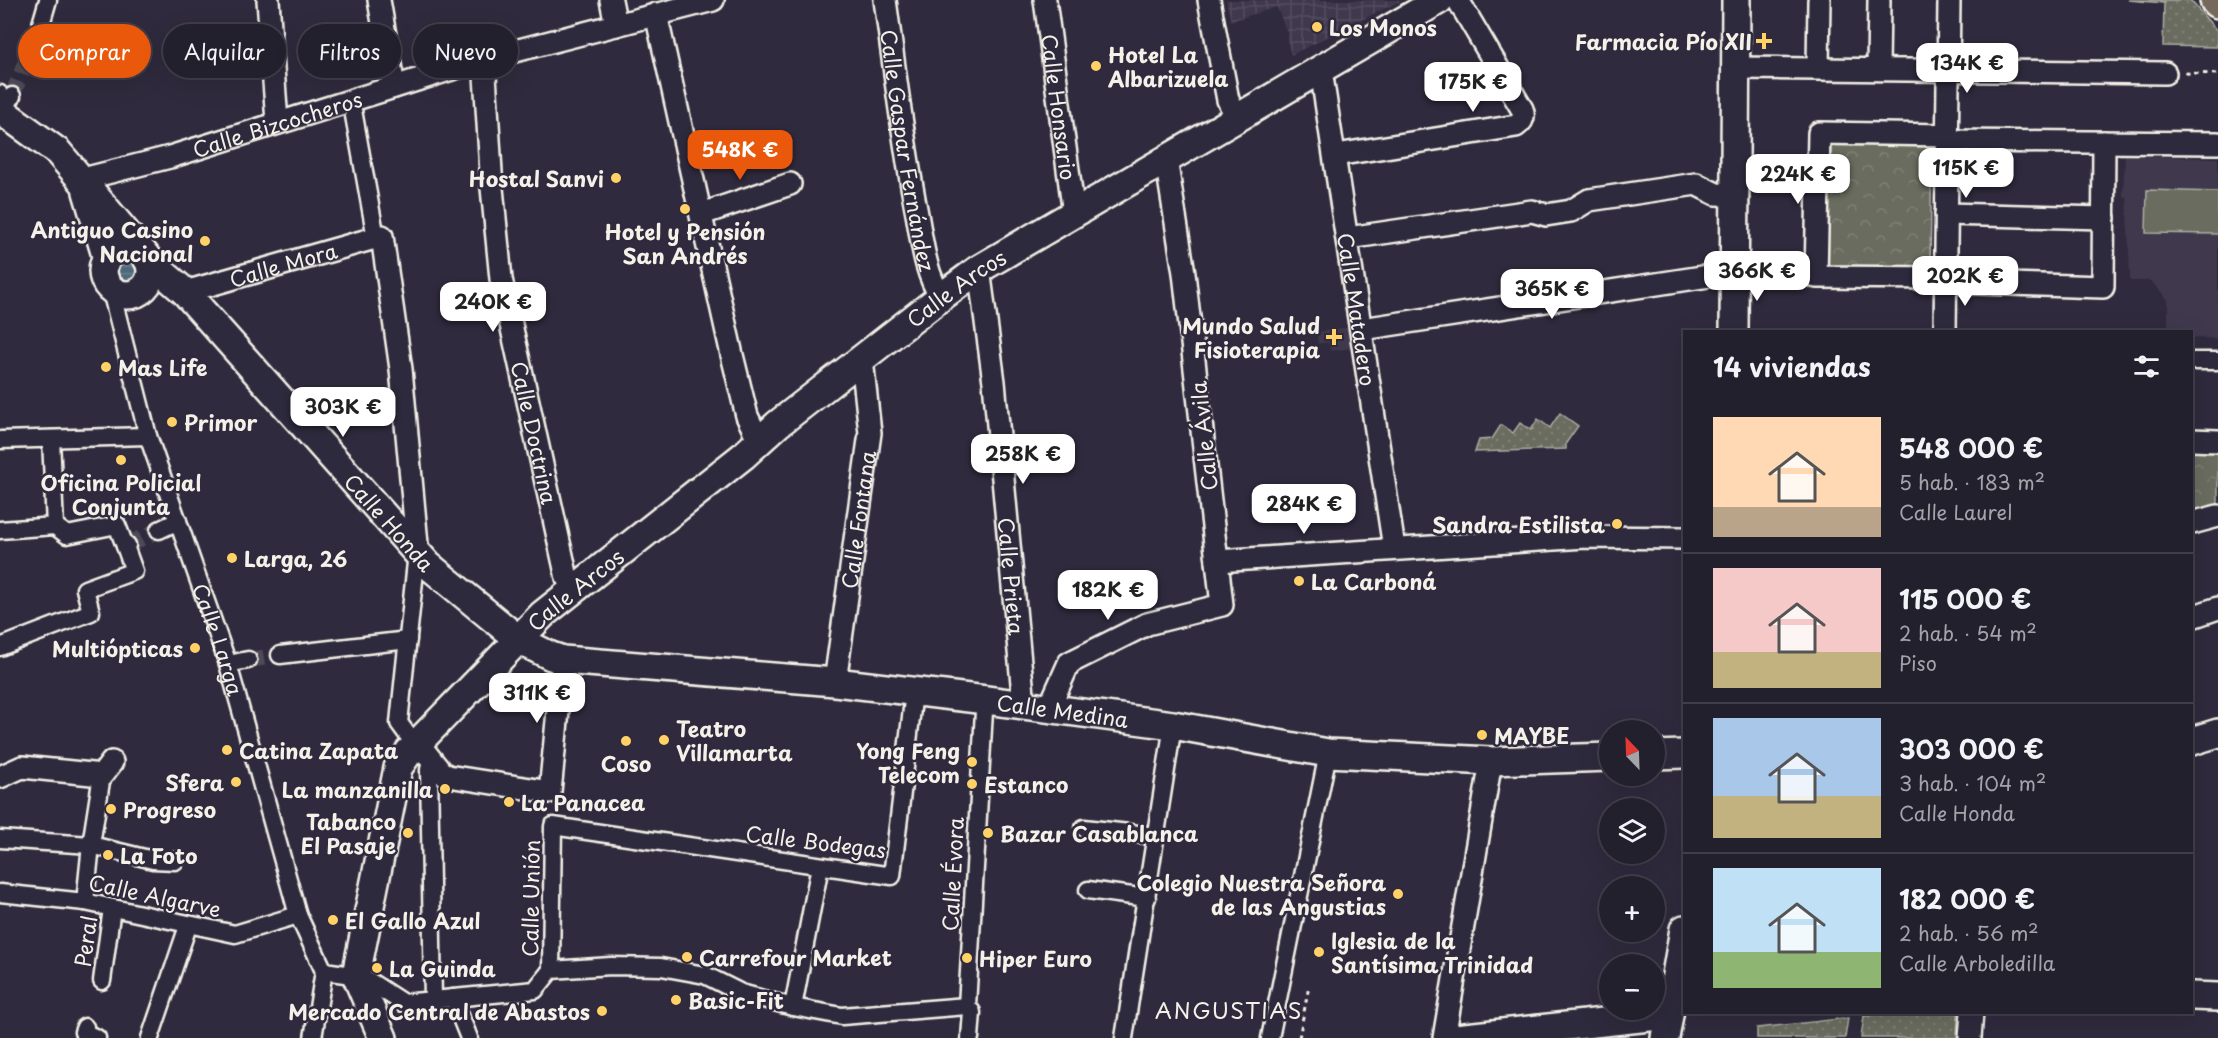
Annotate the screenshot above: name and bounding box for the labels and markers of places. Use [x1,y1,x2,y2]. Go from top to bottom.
place label: Los Monos [1329,11,1437,43]
marker: Los Monos [1310,20,1324,34]
place label: Farmacia Pío XII [1575,25,1752,57]
marker: Farmacia Pío XII [1757,34,1771,48]
place label: Hotel La Albarizuela [1107,38,1228,94]
pin: 134K € [1918,43,2016,94]
marker: Hotel La Albarizuela [1089,59,1103,73]
pin: 175K € [1424,62,1522,113]
pin: 548K € [691,130,789,181]
pin: 115K € [1917,148,2015,199]
pin: 224K € [1749,154,1847,205]
place label: Hostal Sanvi [469,162,604,194]
marker: Hostal Sanvi [609,171,623,185]
marker: Hotel y Pensión San Andrés [678,202,692,216]
place label: Antiguo Casino Nacional [31,213,193,269]
place label: Hotel y Pensión San Andrés [605,215,765,271]
marker: Antiguo Casino Nacional [198,234,212,248]
pin: 366K € [1708,251,1806,302]
pin: 202K € [1916,256,2014,307]
pin: 365K € [1503,269,1601,320]
pin: 240K € [444,282,542,333]
place label: Mundo Salud Fisioterapia [1182,309,1320,365]
marker: Mundo Salud Fisioterapia [1325,328,1343,346]
place label: Mas Life [118,351,207,383]
marker: Mas Life [99,360,113,374]
pin: 303K € [294,387,392,438]
place label: Primor [184,406,257,438]
marker: Primor [165,415,179,429]
pin: 258K € [974,434,1072,485]
marker: Oficina Policial Conjunta [114,453,128,467]
place label: Oficina Policial Conjunta [41,466,201,522]
pin: 284K € [1255,484,1353,535]
place label: Sandra Estilista [1432,508,1605,540]
marker: Sandra Estilista [1610,517,1624,531]
place label: Larga, 26 [244,542,347,574]
marker: Larga, 26 [225,551,239,565]
place label: La Carboná [1311,565,1436,597]
pin: 182K € [1059,570,1157,621]
marker: La Carboná [1292,574,1306,588]
place label: Multiópticas [52,632,183,664]
marker: Multiópticas [188,641,202,655]
pin: 311K € [488,673,586,724]
place label: Teatro Villamarta [676,712,793,768]
place label: MAYBE [1494,719,1569,751]
marker: MAYBE [1475,728,1489,742]
marker: Teatro Villamarta [657,733,671,747]
place label: Catina Zapata [239,734,398,766]
marker: Coso [619,734,633,748]
place label: Yong Feng Telecom [856,734,960,790]
marker: Catina Zapata [220,743,234,757]
place label: Coso [601,747,651,779]
marker: Yong Feng Telecom [965,755,979,769]
place label: Sfera [165,766,225,798]
place label: Estanco [984,768,1068,800]
place label: La manzanilla [282,773,433,805]
marker: Sfera [229,775,243,789]
marker: Estanco [965,777,979,791]
marker: La manzanilla [438,782,452,796]
place label: La Panacea [521,786,645,818]
place label: Progreso [123,793,216,825]
marker: La Panacea [502,795,516,809]
marker: Progreso [104,802,118,816]
place label: Tabanco El Pasaje [301,805,396,861]
place label: Bazar Casablanca [1000,817,1198,849]
marker: Tabanco El Pasaje [401,826,415,840]
marker: Bazar Casablanca [981,826,995,840]
place label: La Foto [120,839,197,871]
marker: La Foto [101,848,115,862]
place label: Colegio Nuestra Señora de las Angustias [1136,866,1386,922]
marker: Colegio Nuestra Señora de las Angustias [1391,887,1405,901]
place label: El Gallo Azul [345,904,481,936]
marker: El Gallo Azul [326,913,340,927]
place label: Iglesia de la Santísima Trinidad [1331,924,1533,980]
place label: Carrefour Market [699,941,892,973]
place label: Hiper Euro [979,942,1092,974]
marker: Iglesia de la Santísima Trinidad [1312,945,1326,959]
marker: Carrefour Market [680,950,694,964]
marker: Hiper Euro [960,951,974,965]
place label: La Guinda [389,952,496,984]
marker: La Guinda [370,961,384,975]
place label: Basic-Fit [688,984,784,1016]
marker: Basic-Fit [669,993,683,1007]
place label: Mercado Central de Abastos [288,995,590,1027]
marker: Mercado Central de Abastos [595,1004,609,1018]

